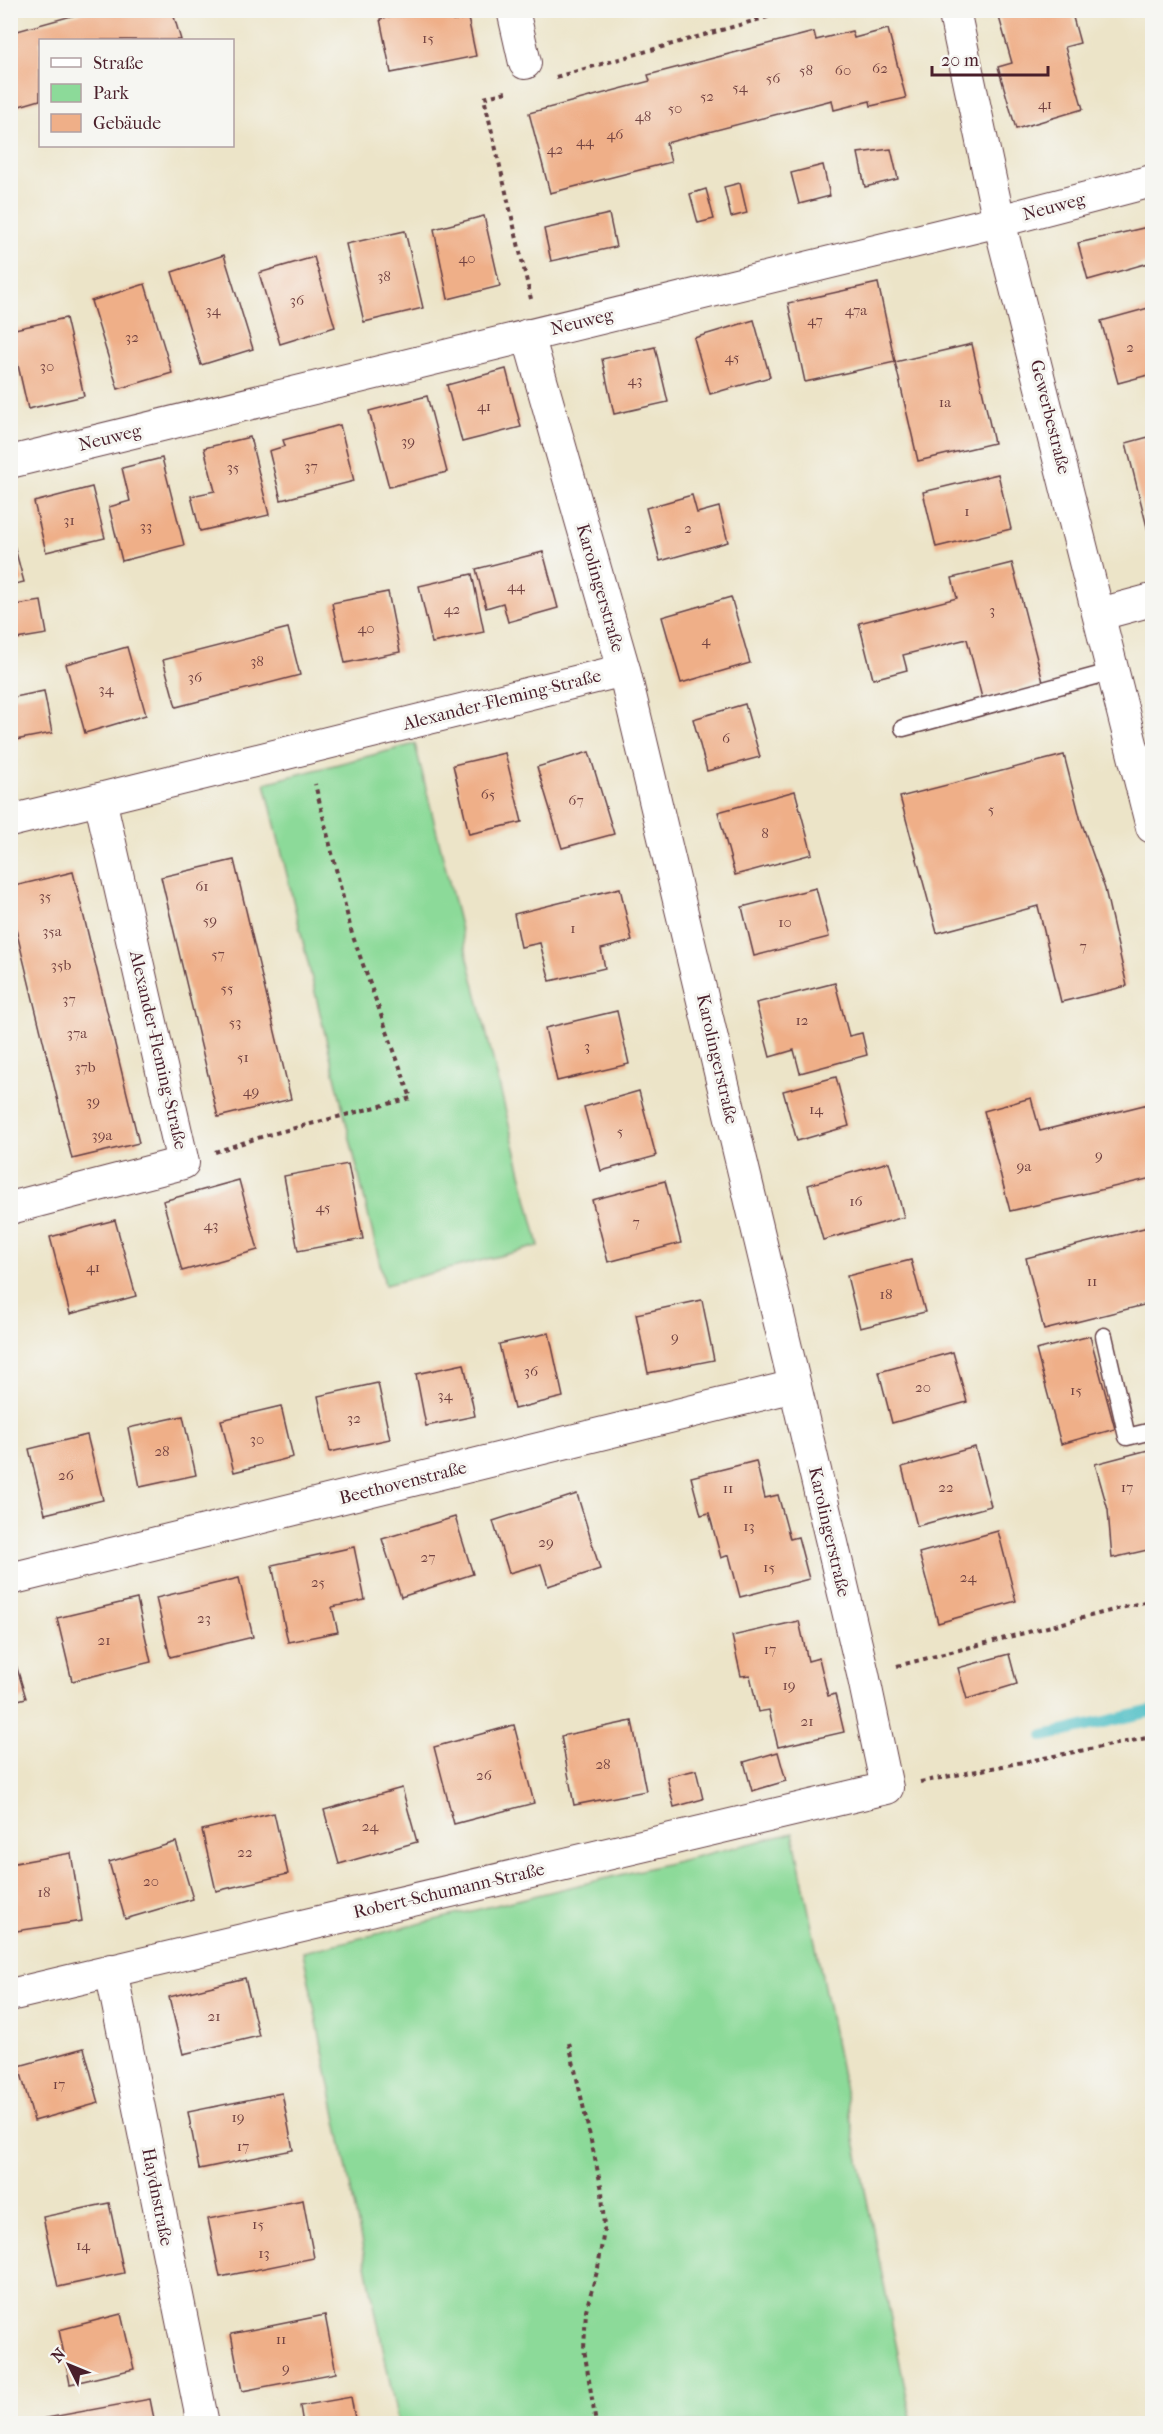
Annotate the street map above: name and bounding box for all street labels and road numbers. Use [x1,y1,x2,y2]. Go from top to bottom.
street label: Neuweg [1020,189,1088,225]
street label: Neuweg [548,304,616,340]
street label: Gewerbestraße [1026,358,1074,477]
street label: Neuweg [76,420,144,456]
street label: Karolingerstraße [572,521,628,655]
street label: Alexander-Fleming-Straße [400,665,603,735]
street label: Alexander-Fleming-Straße [125,948,191,1152]
street label: Karolingerstraße [692,992,742,1126]
street label: Beethovenstraße [337,1457,469,1509]
street label: Karolingerstraße [804,1465,854,1599]
street label: Robert-Schumann-Straße [351,1859,547,1923]
street label: Haydnstraße [137,2146,177,2248]

